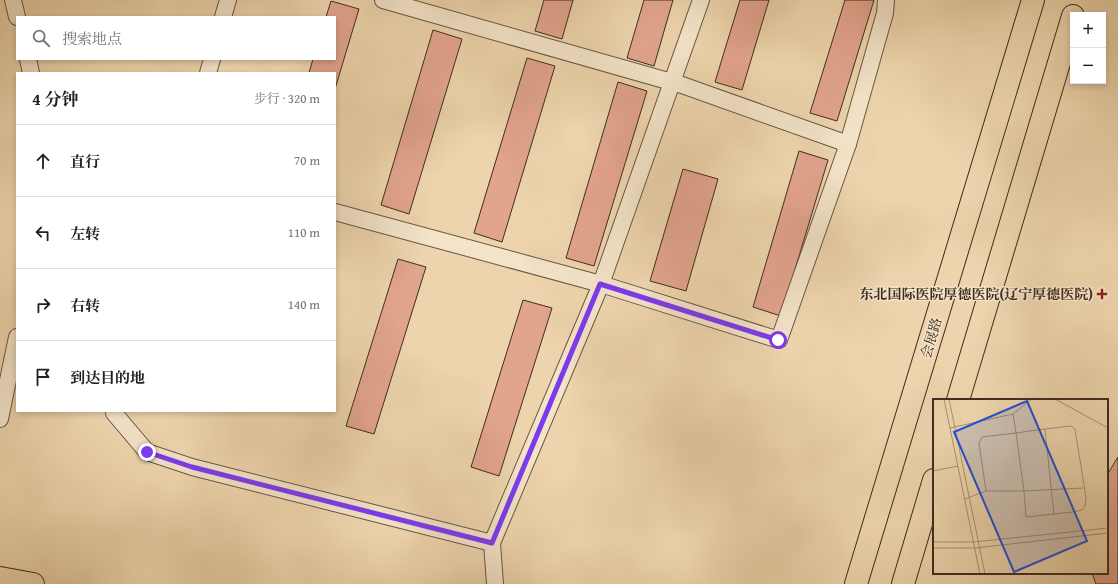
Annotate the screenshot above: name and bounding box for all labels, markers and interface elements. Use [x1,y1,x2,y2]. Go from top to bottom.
map controls [1070,12,1106,84]
button: + [1070,12,1106,48]
search box [16,16,336,60]
icon: search [30,27,52,49]
text: 搜索地点 [62,28,122,49]
button: − [1070,48,1106,84]
text: 4 分钟 [32,86,79,111]
text: 步行 · 320 m [254,89,320,108]
icon: ahead [32,150,54,172]
text: 直行 [70,151,100,172]
text: 70 m [294,151,320,170]
icon: left [32,222,54,244]
text: 左转 [70,223,100,244]
text: 110 m [288,223,320,242]
place label: 东北国际医院厚德医院(辽宁厚德医院) [860,284,1093,304]
marker: 东北国际医院厚德医院(辽宁厚德医院) [1096,288,1108,300]
icon: right [32,294,54,316]
text: 右转 [70,295,100,316]
text: 140 m [288,295,320,314]
street label: 会展路 [915,315,947,361]
route start [769,331,787,349]
icon: arrive [32,366,54,388]
text: 到达目的地 [70,367,145,388]
inset map [933,399,1108,574]
route end [138,443,156,461]

